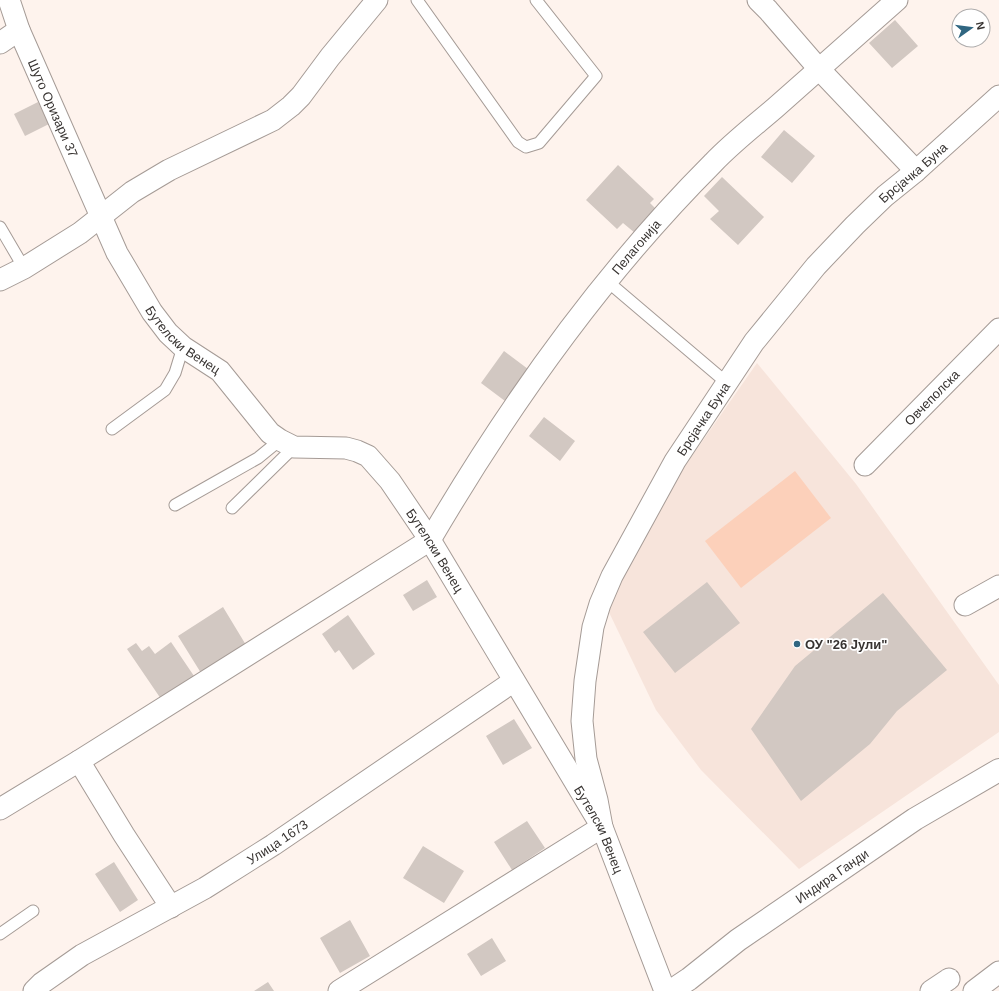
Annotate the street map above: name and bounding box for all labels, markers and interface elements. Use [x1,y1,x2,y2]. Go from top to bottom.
north arrow [951,8,991,48]
text: N [974,20,987,31]
street label: Шуто Оризари 37 [25,57,81,160]
street label: Брсјачка Буна [876,139,951,206]
street label: Пелагонија [609,216,664,277]
street label: Бутелски Венец [142,304,224,378]
street label: Овчеполска [901,366,963,429]
street label: Брсјачка Буна [674,379,734,459]
street label: Бутелски Венец [403,506,467,596]
place label: ОУ "26 Јули" [805,637,887,652]
marker: ОУ "26 Јули" [792,639,802,649]
street label: Бутелски Венец [571,783,626,876]
street label: Улица 1673 [244,817,311,867]
street label: Индира Ганди [793,846,872,906]

